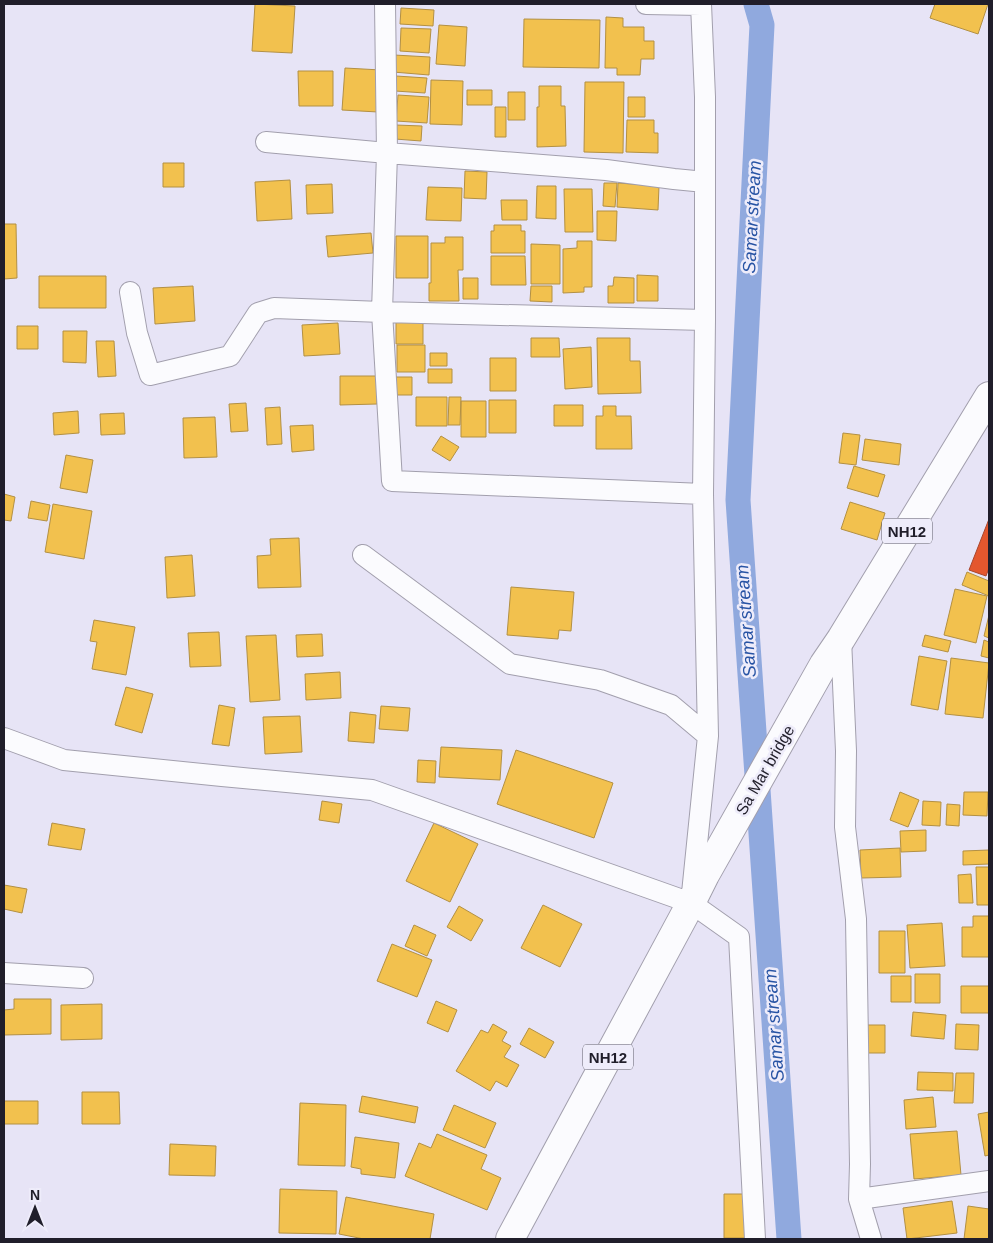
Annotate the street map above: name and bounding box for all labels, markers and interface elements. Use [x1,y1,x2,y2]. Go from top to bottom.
water label: Samar stream [739,160,765,274]
road number: NH12 [882,518,932,544]
water label: Samar stream [732,564,760,678]
street label: Sa Mar bridge [733,722,798,818]
water label: Samar stream [760,968,788,1082]
road number: NH12 [583,1044,633,1070]
north arrow [10,1183,60,1233]
text: N [30,1187,40,1203]

